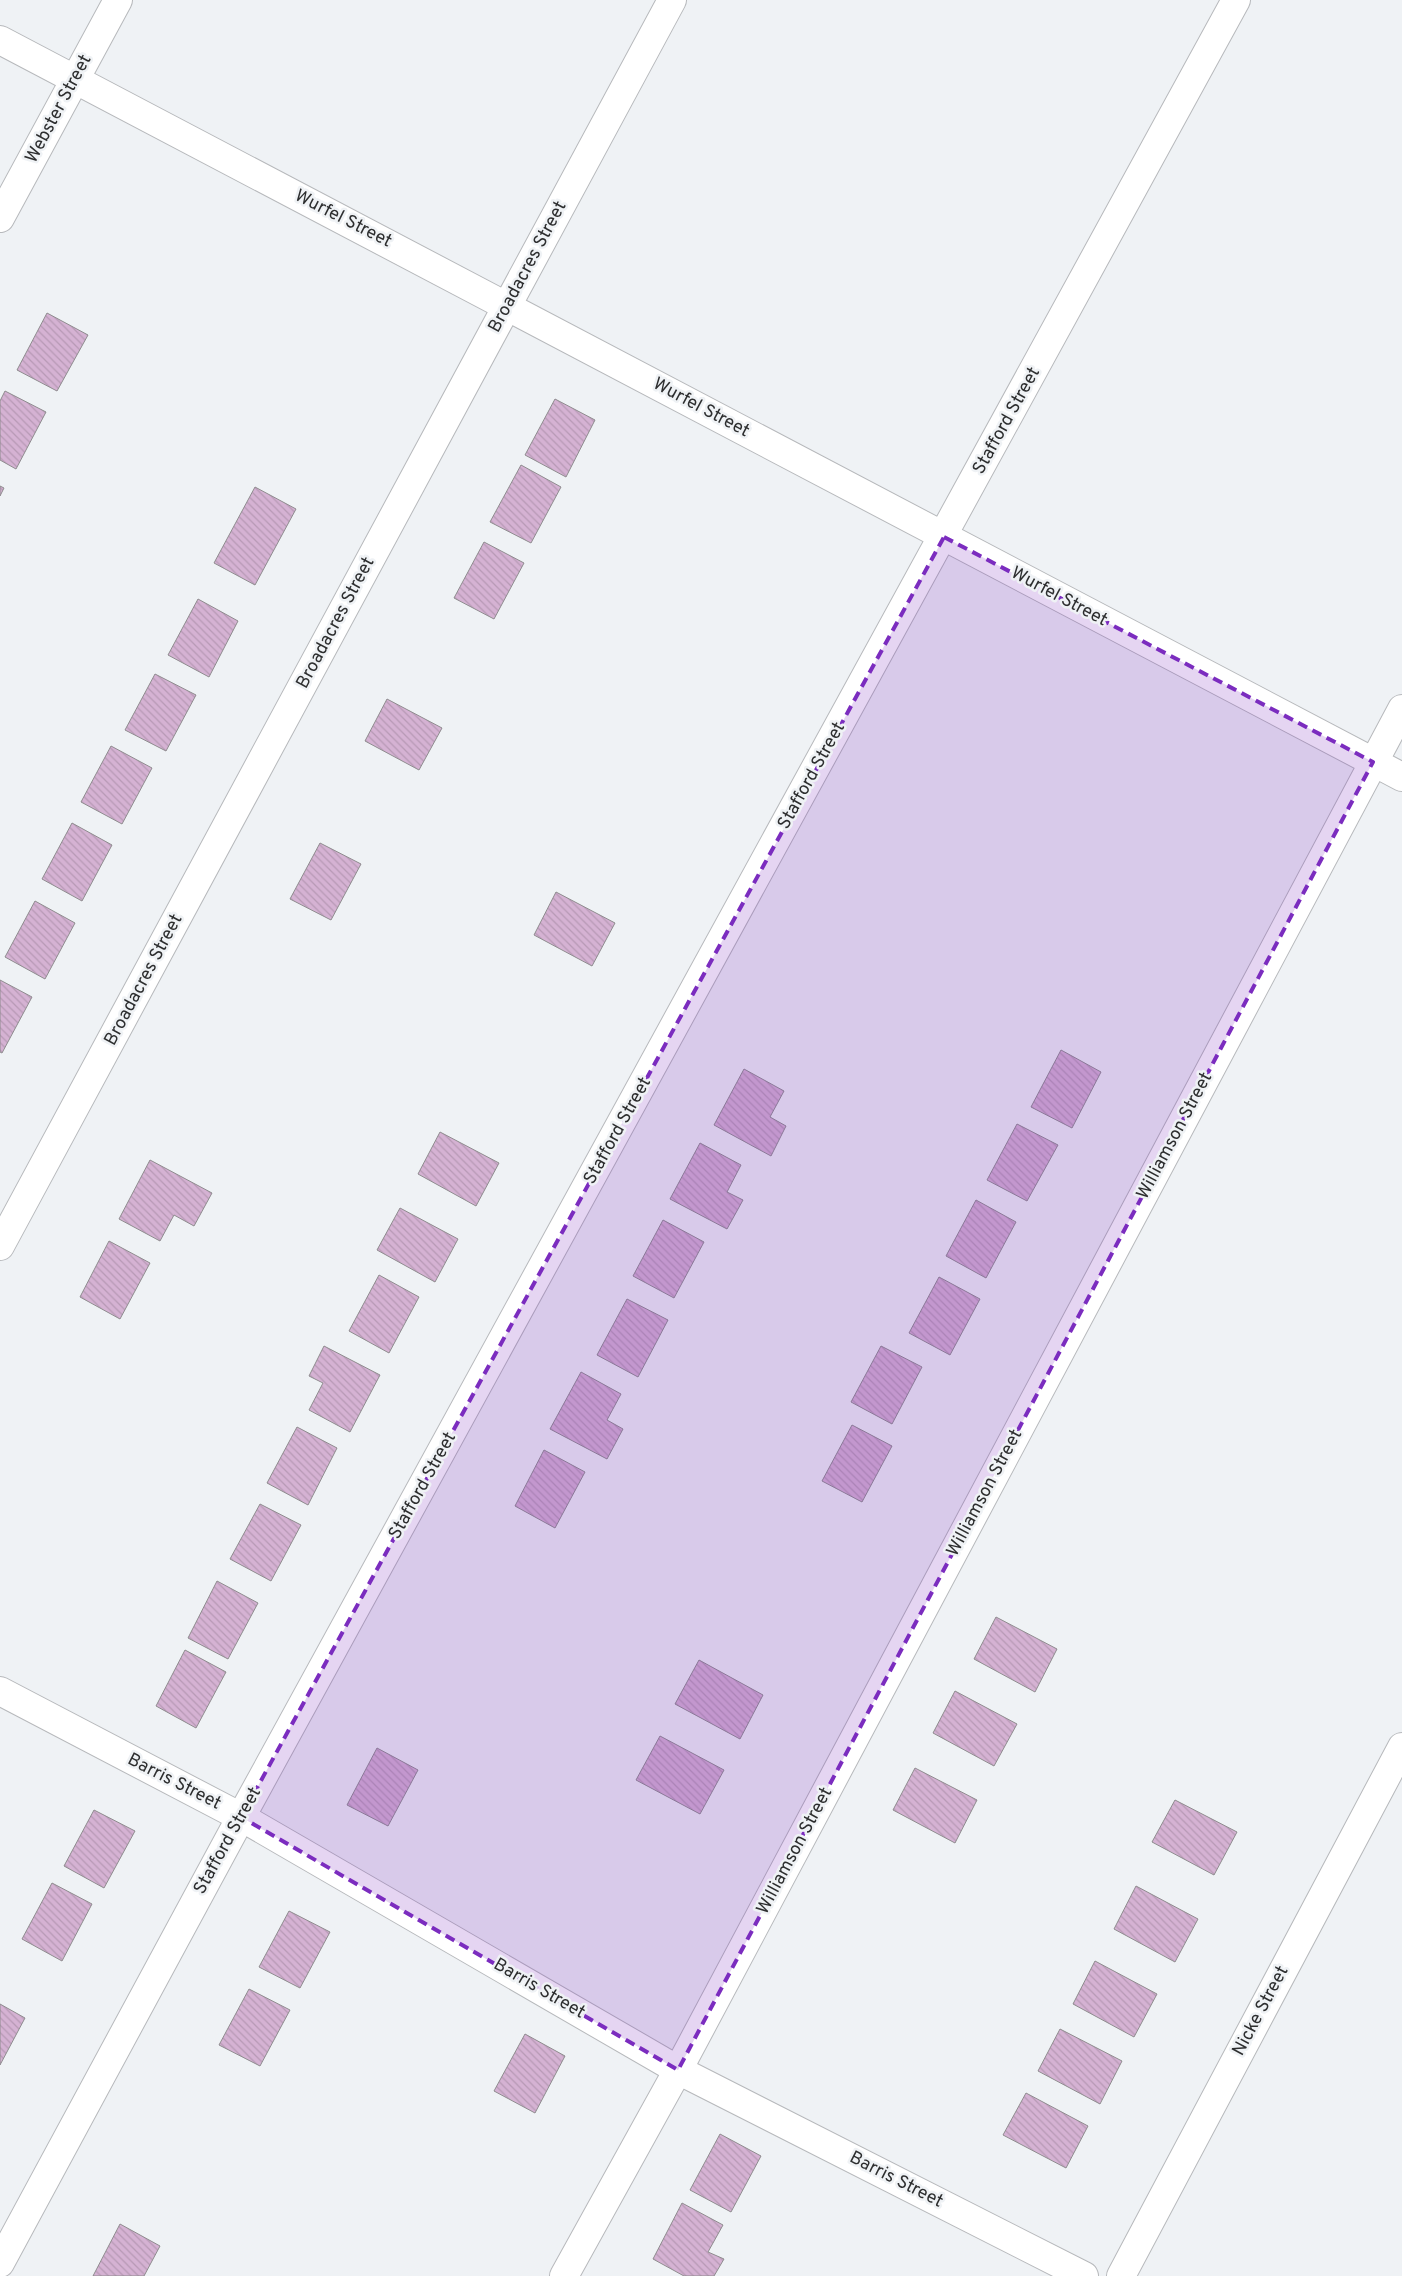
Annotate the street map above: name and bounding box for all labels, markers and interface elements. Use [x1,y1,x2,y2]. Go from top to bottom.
street label: Webster Street [21,51,97,167]
street label: Wurfel Street [290,185,396,253]
street label: Broadacres Street [484,197,572,337]
street label: Stafford Street [968,363,1046,479]
street label: Wurfel Street [649,373,753,443]
street label: Broadacres Street [292,553,380,693]
street label: Wurfel Street [1007,562,1111,632]
street label: Stafford Street [773,718,851,834]
street label: Broadacres Street [100,910,188,1050]
street label: Williamson Street [1132,1068,1218,1204]
street label: Stafford Street [579,1073,657,1189]
street label: Williamson Street [942,1425,1028,1561]
street label: Stafford Street [384,1428,462,1544]
street label: Barris Street [123,1749,225,1815]
street label: Stafford Street [189,1783,267,1899]
street label: Williamson Street [752,1783,838,1919]
street label: Barris Street [489,1953,589,2025]
street label: Nicke Street [1228,1962,1294,2060]
street label: Barris Street [845,2147,947,2213]

